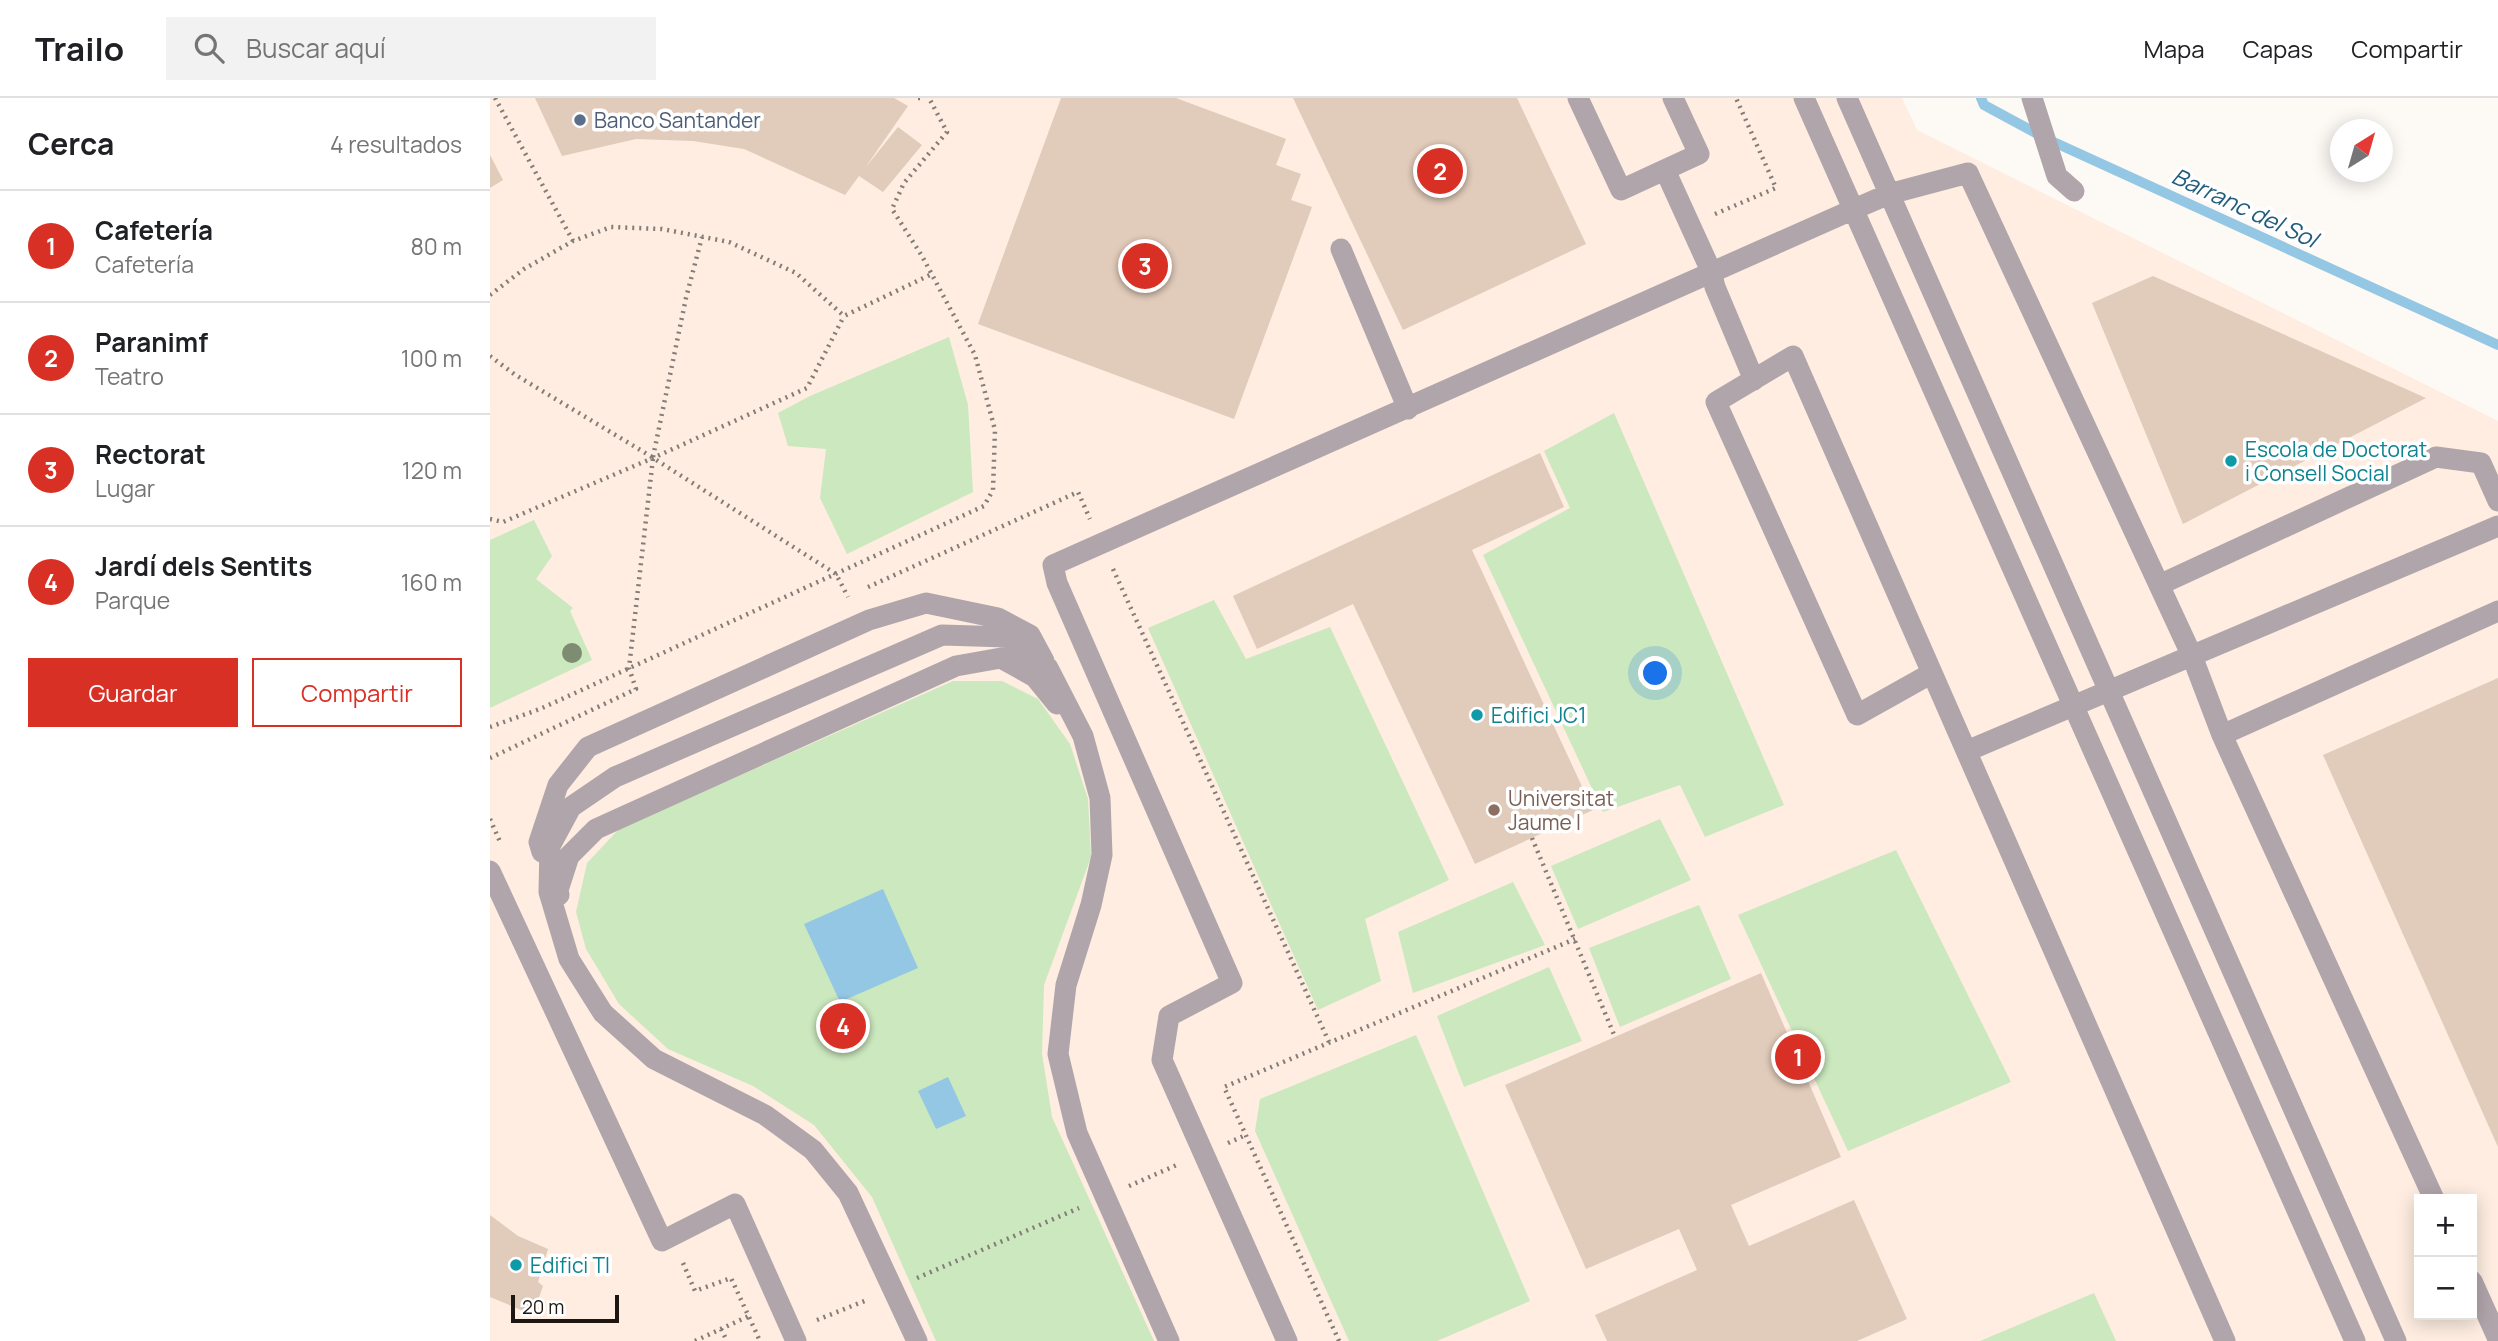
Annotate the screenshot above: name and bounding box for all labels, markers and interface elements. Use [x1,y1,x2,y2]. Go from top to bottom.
search box [166,17,656,80]
text: Trailo [35,26,124,71]
icon: search [190,29,228,67]
text: Buscar aquí [246,30,386,66]
text: Mapa [2144,32,2205,65]
text: Capas [2243,32,2313,65]
text: Compartir [2351,32,2463,65]
place label: Banco Santander [594,106,761,134]
marker: Banco Santander [572,112,588,128]
north arrow [2330,119,2393,182]
text: Cerca [28,123,114,164]
text: 4 resultados [330,128,462,160]
pin: 2 [1417,145,1463,197]
water label: Barranc del Sol [2167,159,2325,256]
text: Cafetería [95,212,213,248]
text: 1 [46,230,56,262]
text: 80 m [411,230,462,262]
pin: 3 [1122,240,1168,292]
text: Cafetería [95,248,194,280]
text: Paranimf [95,324,208,360]
text: 2 [44,342,58,374]
text: 100 m [401,342,462,374]
text: Teatro [95,360,164,392]
place label: Escola de Doctorat i Consell Social [2245,435,2427,487]
text: Rectorat [95,436,206,472]
marker: Escola de Doctorat i Consell Social [2223,453,2239,469]
text: 3 [44,454,58,486]
text: 120 m [402,454,462,486]
text: Lugar [95,472,155,504]
text: Jardí dels Sentits [95,548,312,584]
text: 4 [44,566,58,598]
text: 160 m [401,566,462,598]
text: Parque [95,584,170,616]
your location [1638,656,1672,690]
button: Guardar [28,658,238,727]
button: Compartir [252,658,462,727]
place label: Edifici JC1 [1491,701,1586,729]
marker: Edifici JC1 [1469,707,1485,723]
place label: Universitat Jaume I [1508,784,1614,836]
marker: Universitat Jaume I [1486,802,1502,818]
pin: 4 [820,1000,866,1052]
pin: 1 [1775,1031,1821,1083]
map controls [2414,1194,2477,1320]
button: + [2414,1194,2477,1257]
place label: Edifici TI [530,1251,610,1279]
marker: Edifici TI [508,1257,524,1273]
button: − [2414,1257,2477,1320]
scale bar [511,1292,620,1324]
text: 20 m [522,1294,564,1320]

